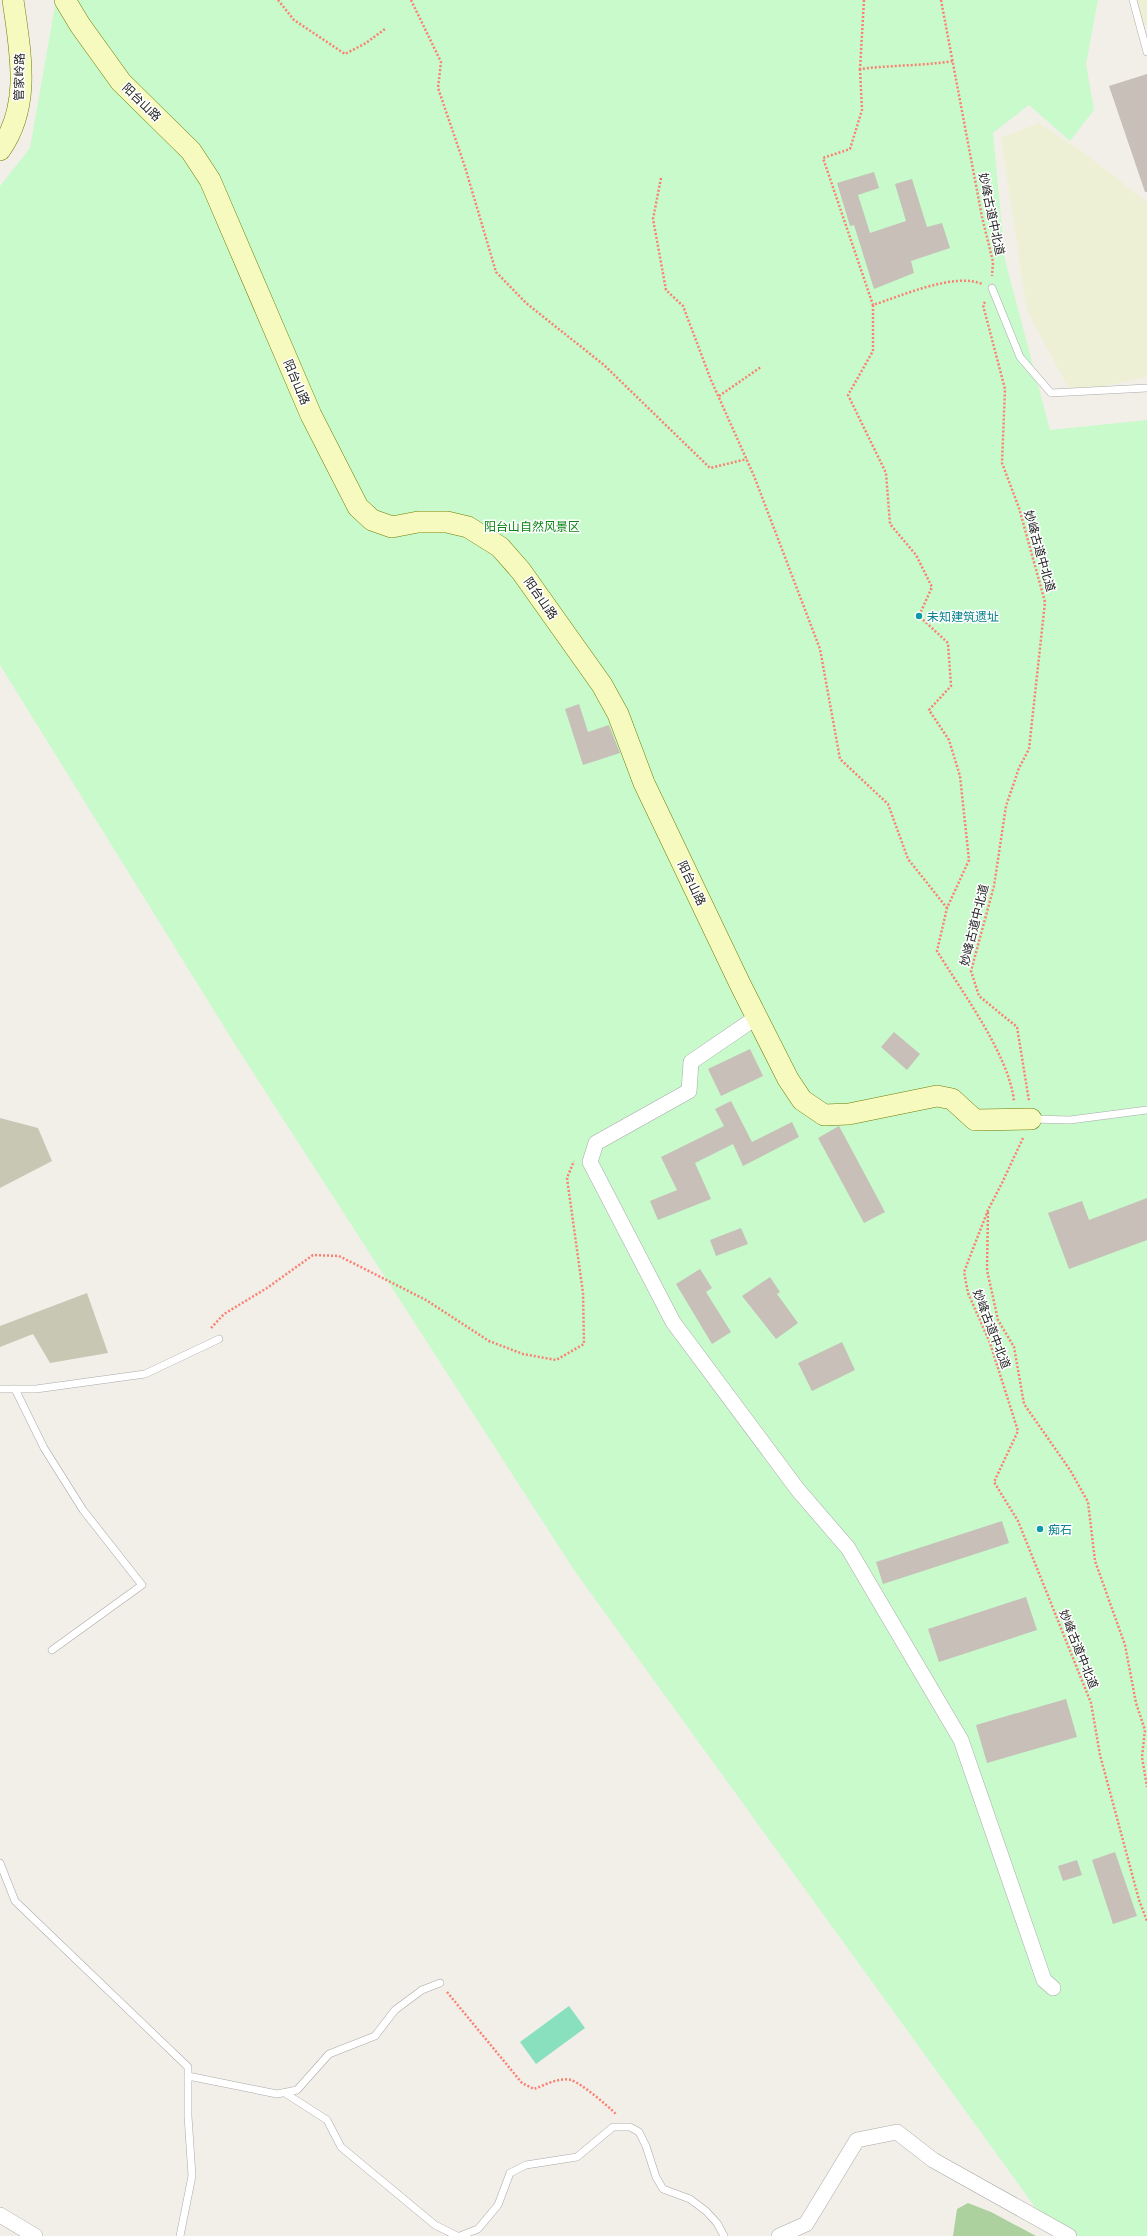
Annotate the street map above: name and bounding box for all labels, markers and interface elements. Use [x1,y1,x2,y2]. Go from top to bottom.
street label: 管家岭路 [11,53,27,101]
street label: 阳台山路 [120,80,164,124]
street label: 妙峰古道中北道 [976,171,1008,257]
street label: 阳台山路 [281,357,313,407]
street label: 妙峰古道中北道 [1021,509,1059,593]
park label: 阳台山自然风景区 [484,519,580,534]
street label: 阳台山路 [521,574,561,622]
place label: 未知建筑遗址 [927,609,999,624]
marker: 未知建筑遗址 [914,611,924,621]
street label: 阳台山路 [675,858,709,908]
street label: 妙峰古道中北道 [957,882,991,968]
street label: 妙峰古道中北道 [970,1287,1014,1371]
place label: 痴石 [1048,1522,1072,1537]
marker: 痴石 [1035,1524,1045,1534]
street label: 妙峰古道中北道 [1056,1607,1102,1691]

